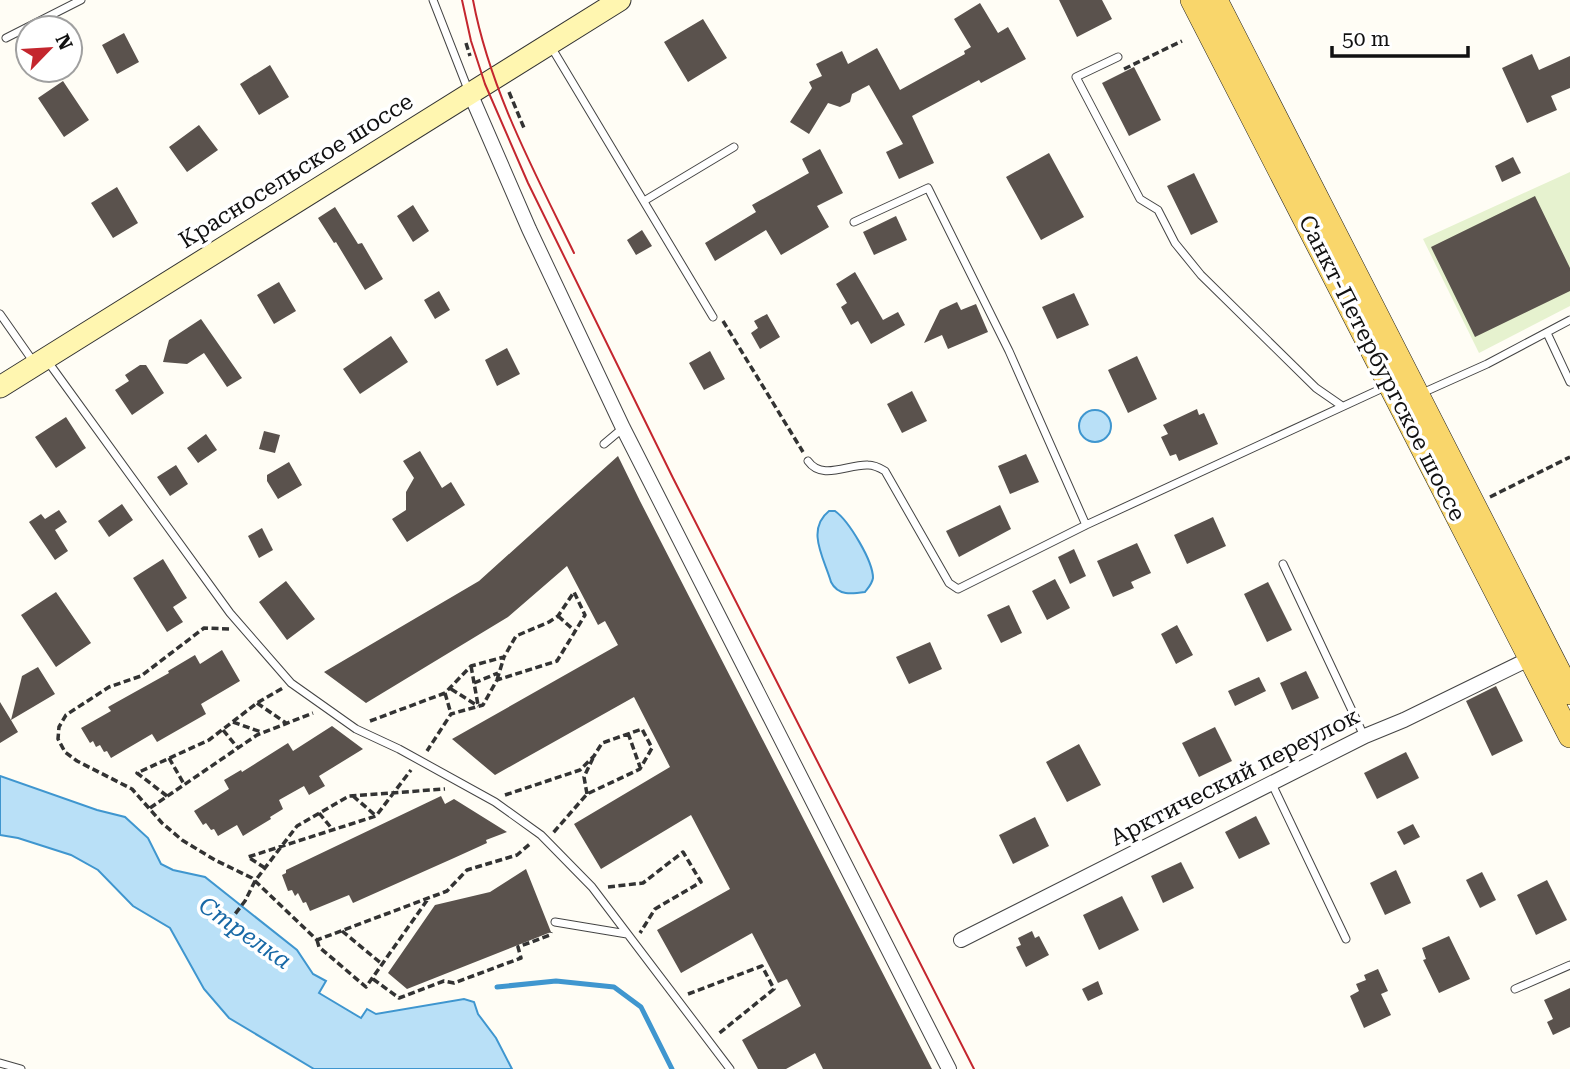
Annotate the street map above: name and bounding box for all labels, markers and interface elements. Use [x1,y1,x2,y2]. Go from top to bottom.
north arrow [14,14,84,84]
scale bar [1332,14,1468,58]
text: 50 m [1342,27,1390,51]
text: N [50,31,78,54]
street label: Красносельское шоссе [174,88,418,254]
street label: Санкт-Петербургское шоссе [1293,211,1471,525]
street label: Арктический переулок [1106,702,1364,852]
water label: Стрелка [193,891,297,975]

